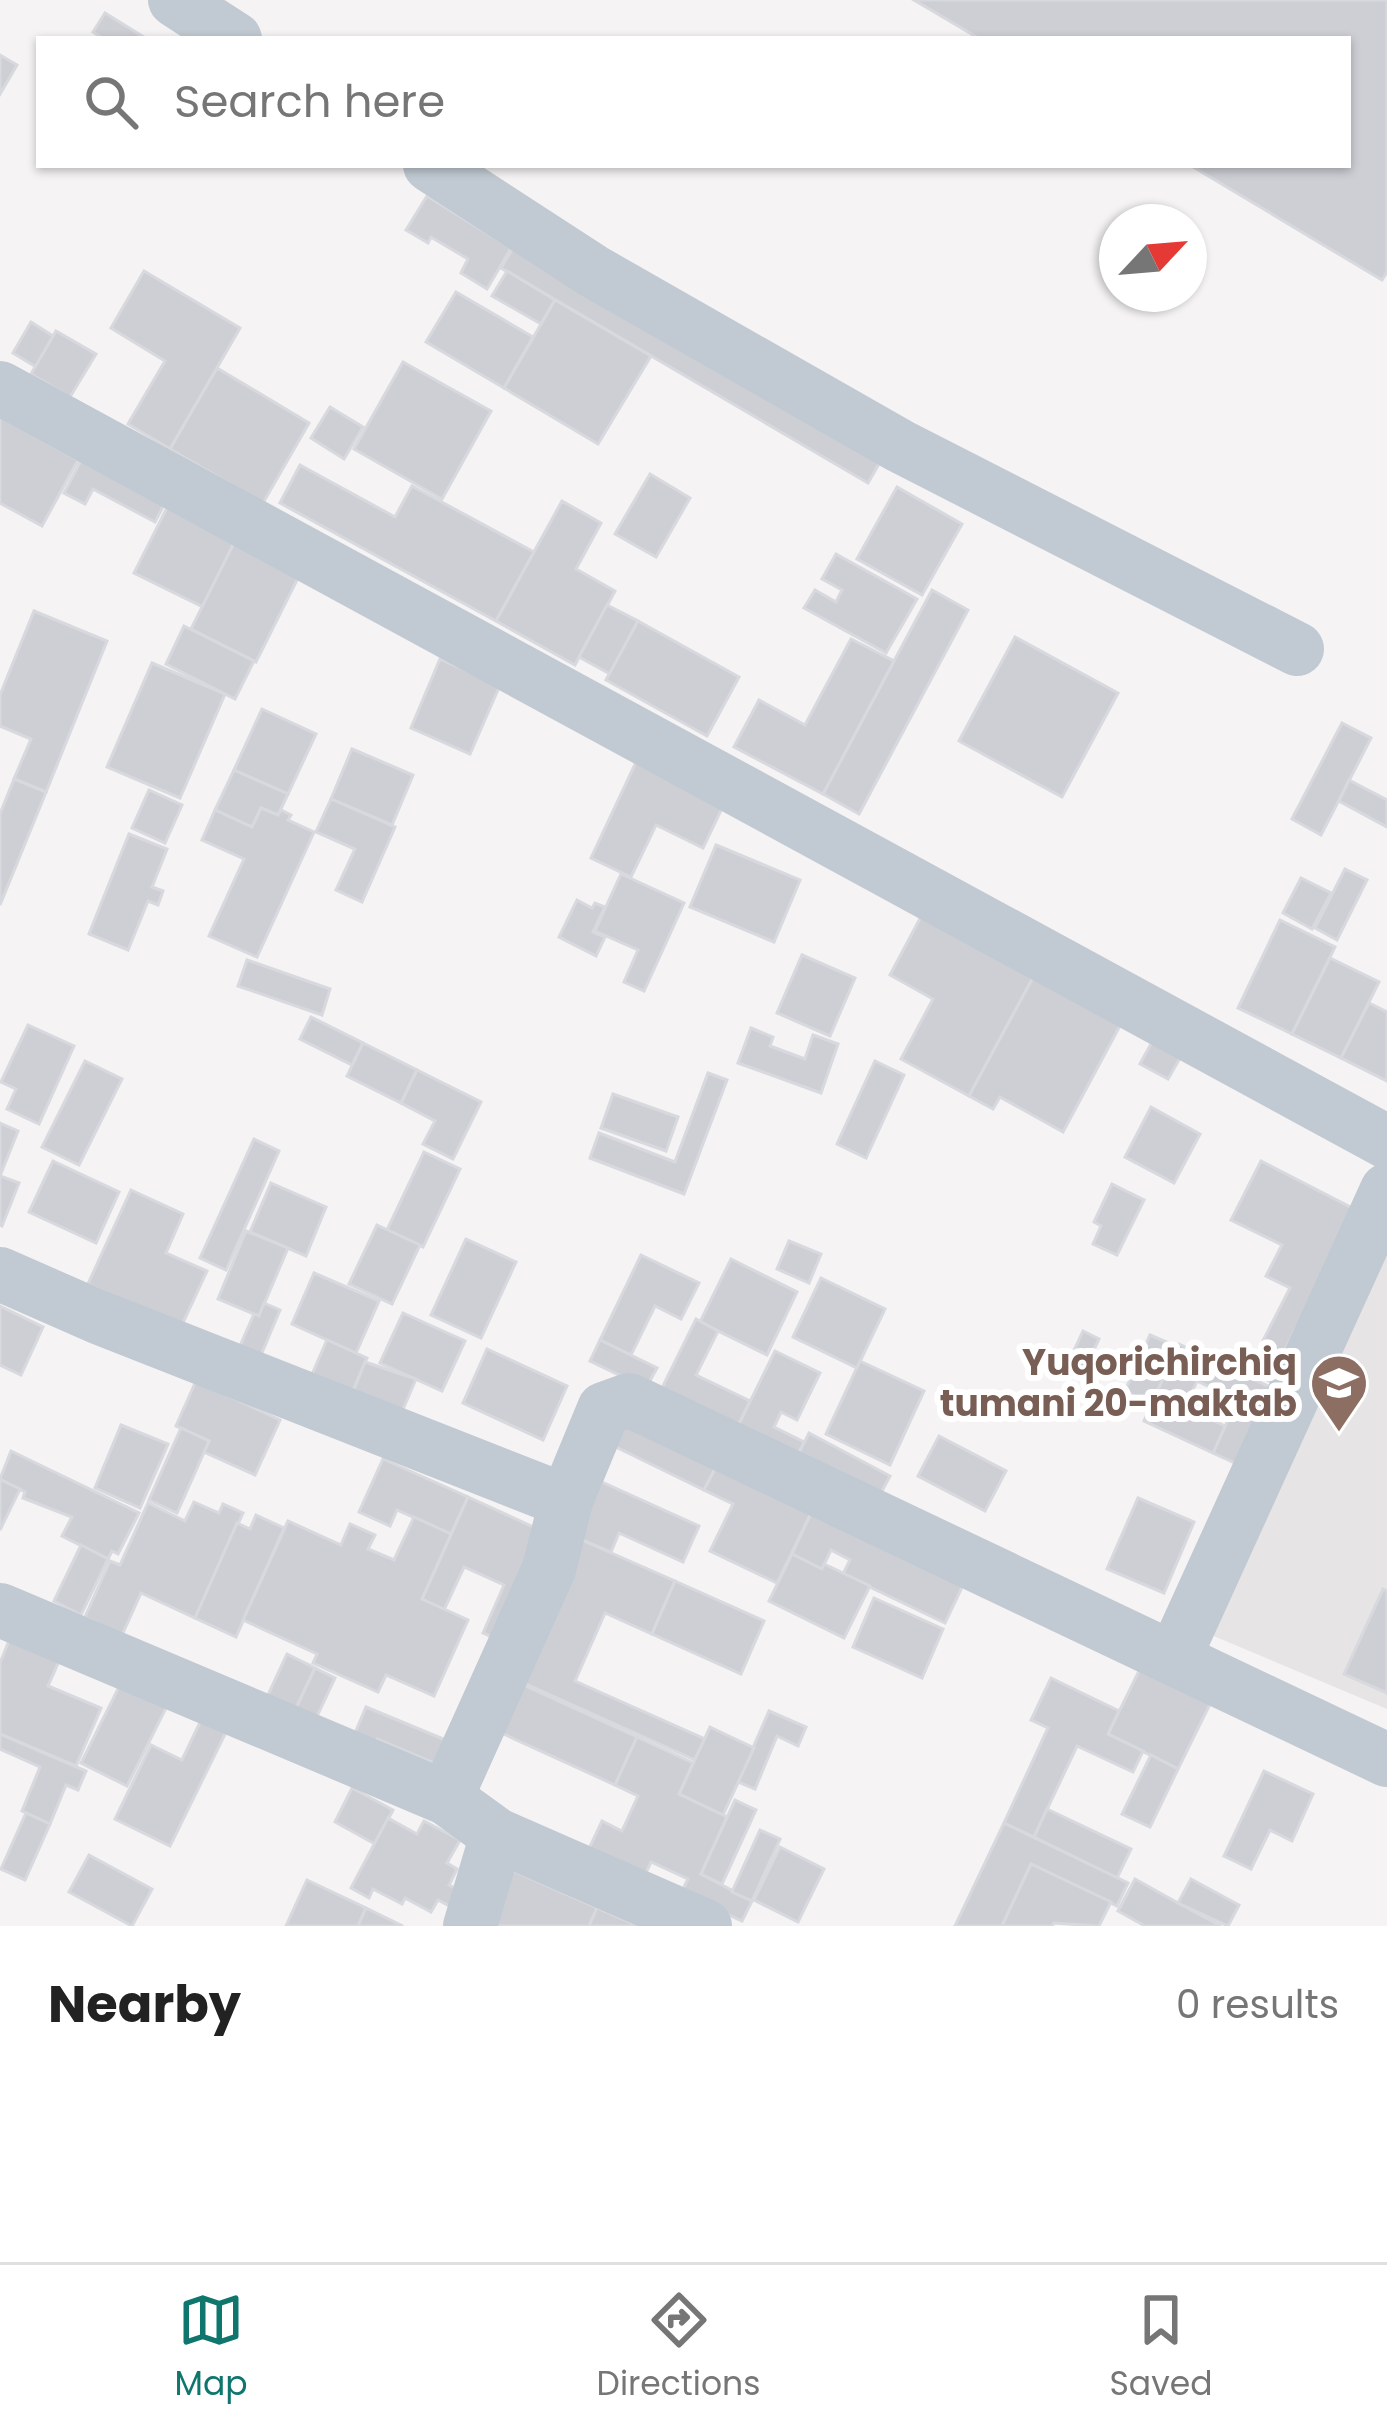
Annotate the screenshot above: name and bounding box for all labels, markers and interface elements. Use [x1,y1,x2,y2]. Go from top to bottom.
search box [36,36,1351,168]
icon: search [78,69,144,135]
text: Search here [174,70,445,133]
north arrow [1099,204,1207,312]
place label: Yuqorichirchiq tumani 20-maktab [940,1337,1297,1429]
school or university icon: Yuqorichirchiq tumani 20-maktab [1308,1352,1370,1434]
text: Nearby [48,1968,241,2040]
text: 0 results [1176,1977,1339,2032]
tab: Map [175,2287,248,2409]
tab: Directions [597,2287,760,2409]
tab: Saved [1110,2287,1212,2409]

